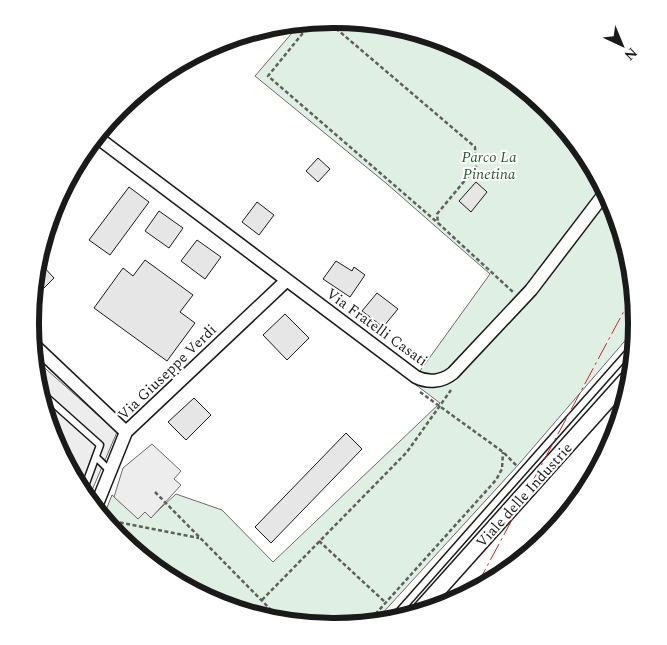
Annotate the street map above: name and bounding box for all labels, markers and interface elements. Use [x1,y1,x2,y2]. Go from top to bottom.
north arrow [597,20,647,70]
text: N [619,42,642,66]
park label: Parco La Pinetina [461,146,517,186]
street label: Via Fratelli Casati [321,283,432,372]
street label: Via Giuseppe Verdi [113,319,222,426]
street label: Viale delle Industrie [471,437,578,553]

